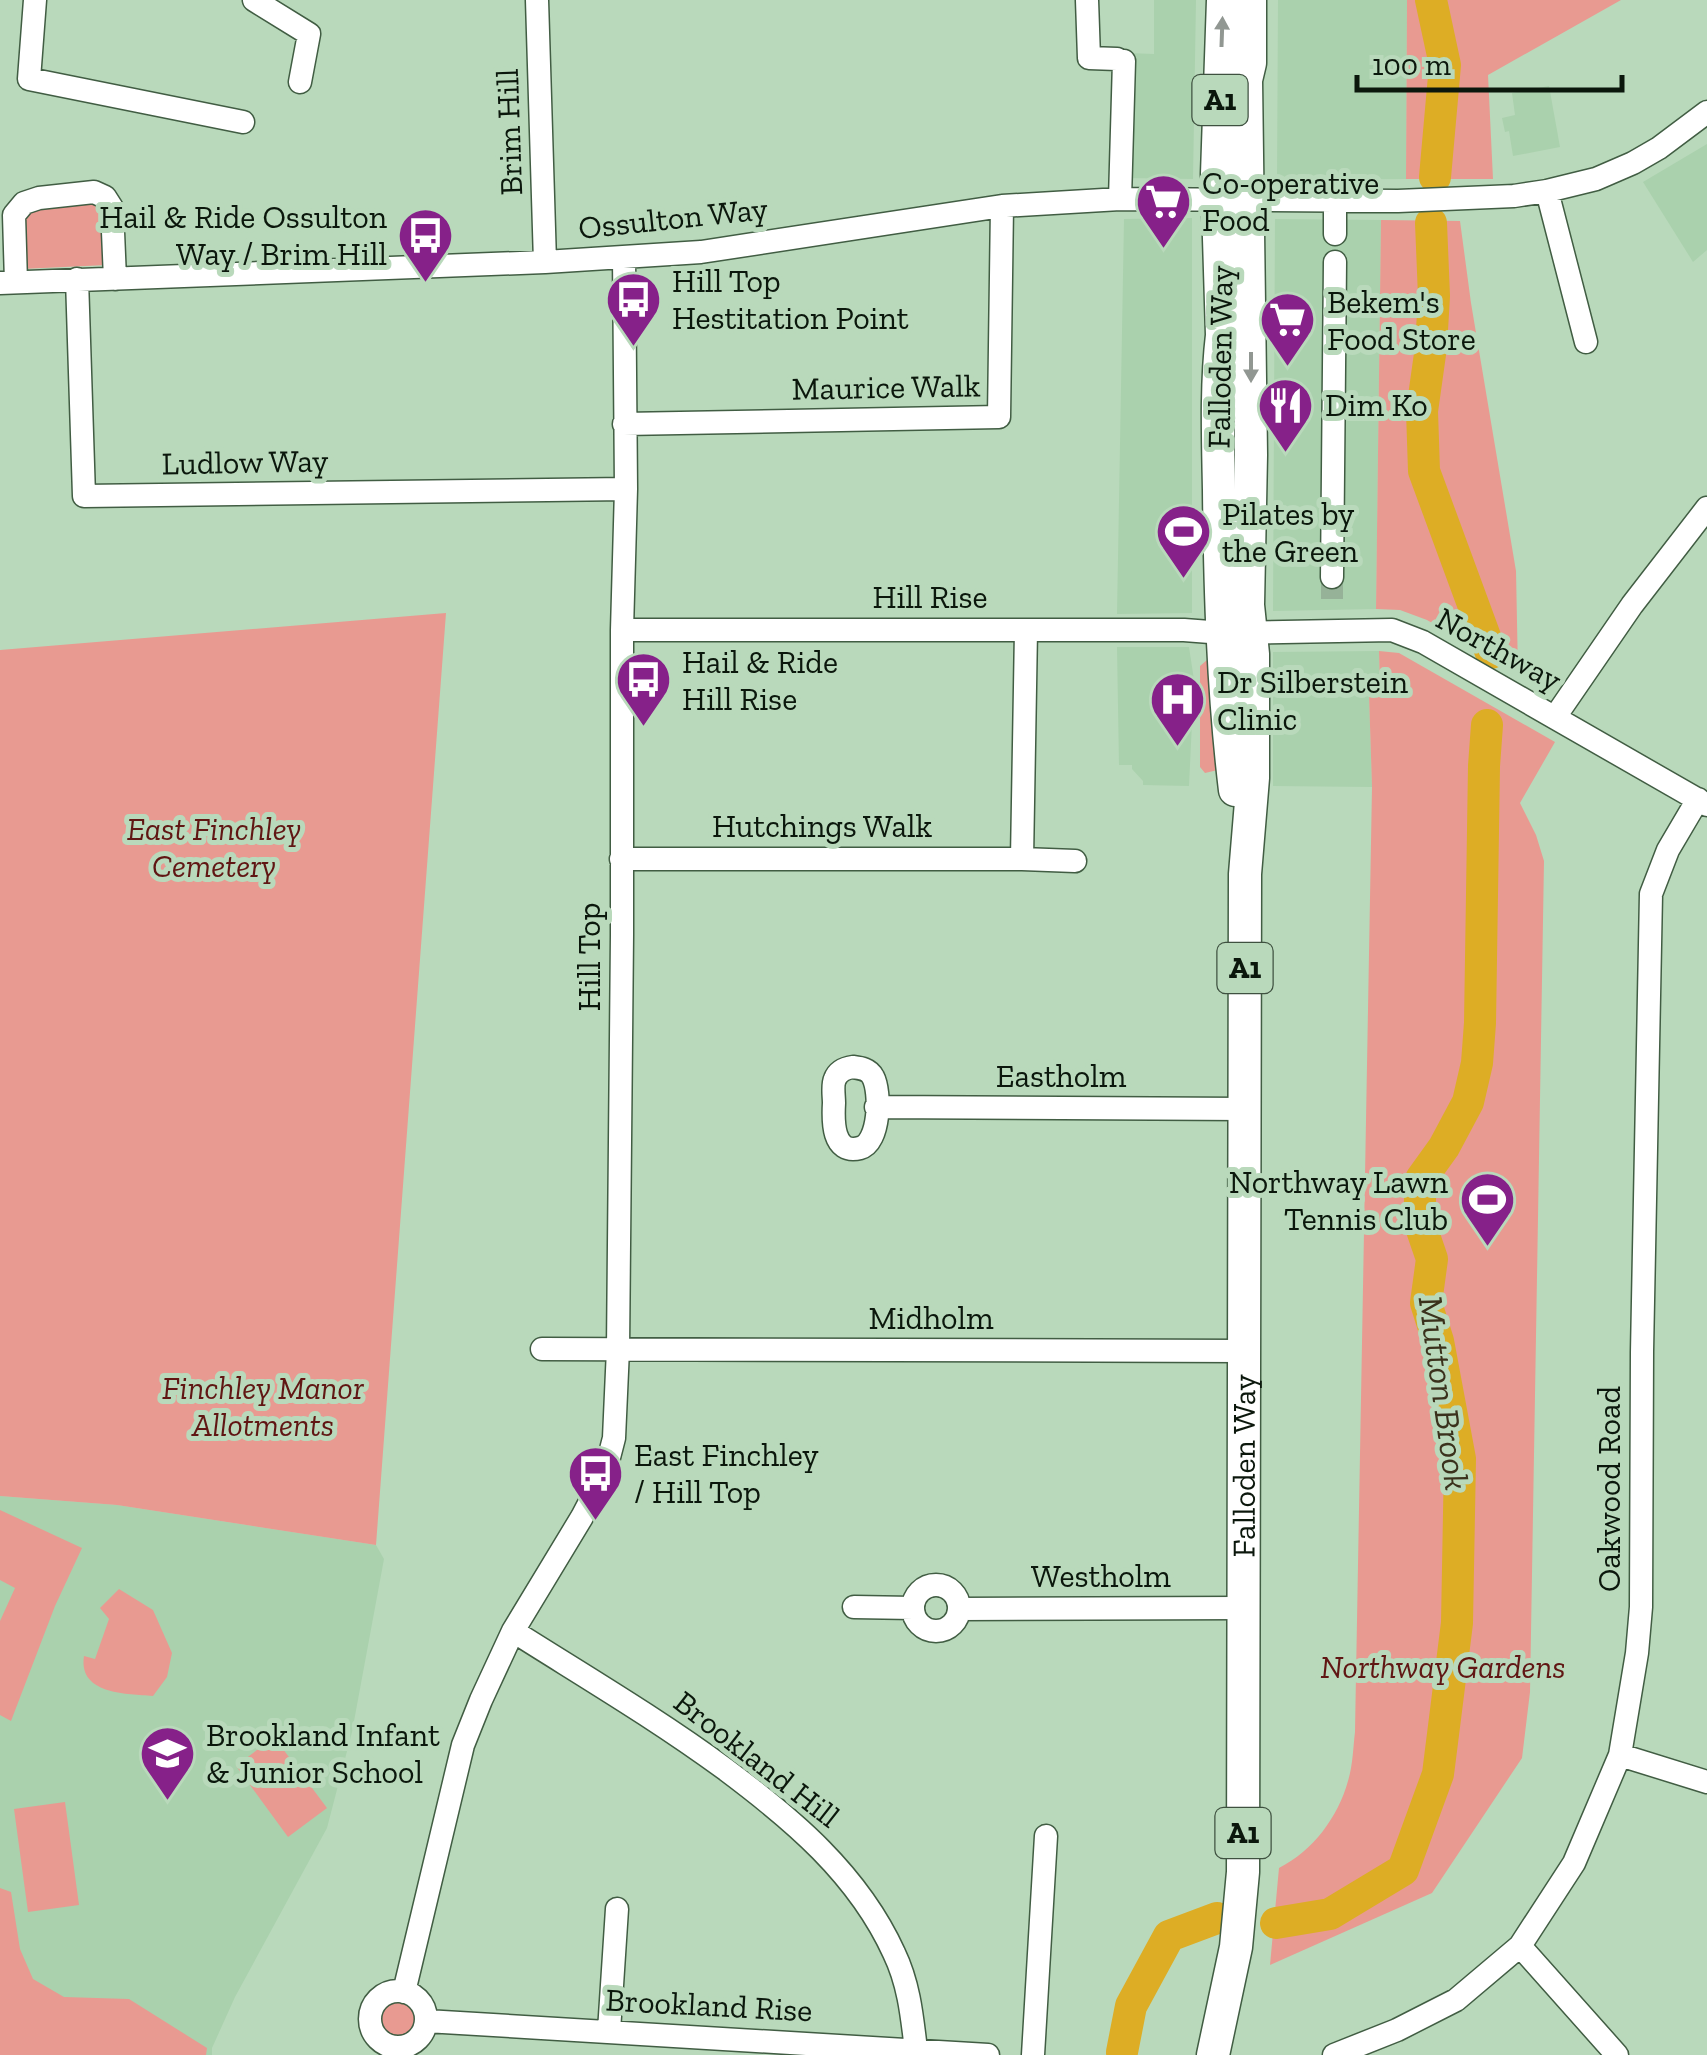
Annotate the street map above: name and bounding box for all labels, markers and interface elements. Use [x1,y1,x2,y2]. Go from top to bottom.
one-way arrow [1214,16,1230,48]
scale bar [1357,30,1622,92]
text: 100 m [1372,47,1451,83]
street label: Brim Hill [488,68,530,196]
road number: A1 [1192,75,1248,125]
place label: Co-operative Food [1202,164,1379,239]
supermarket icon: Co-operative Food [1133,171,1193,250]
street label: Ossulton Way [576,189,770,247]
place label: Hail & Ride Ossulton Way / Brim Hill [99,198,388,273]
bus stop icon: Hail & Ride Ossulton Way / Brim Hill [396,205,456,284]
place label: Hill Top Hestitation Point [672,262,909,337]
street label: Falloden Way [1199,264,1241,449]
bus stop icon: Hill Top Hestitation Point [603,269,663,348]
place label: Bekem's Food Store [1327,283,1476,358]
supermarket icon: Bekem's Food Store [1258,290,1318,369]
one-way arrow [1243,352,1259,384]
street label: Maurice Walk [791,366,981,408]
restaurant icon: Dim Ko [1256,375,1316,454]
place label: Dim Ko [1325,386,1428,424]
street label: Ludlow Way [161,442,329,482]
place label: Pilates by the Green [1222,495,1359,570]
sports icon: Pilates by the Green [1153,502,1213,581]
street label: Hill Rise [872,578,988,616]
street label: Northway [1430,599,1569,699]
place label: Hail & Ride Hill Rise [682,643,838,718]
bus stop icon: Hail & Ride Hill Rise [613,650,673,729]
place label: Dr Silberstein Clinic [1217,663,1409,738]
hospital icon: Dr Silberstein Clinic [1148,670,1208,749]
street label: Hutchings Walk [712,807,932,845]
park label: East Finchley Cemetery [127,810,301,885]
street label: Hill Top [570,903,608,1011]
road number: A1 [1218,943,1272,993]
street label: Eastholm [996,1057,1127,1095]
place label: Northway Lawn Tennis Club [1229,1163,1449,1238]
sports icon: Northway Lawn Tennis Club [1457,1170,1517,1249]
water label: Mutton Brook [1410,1293,1478,1493]
street label: Midholm [868,1299,994,1337]
park label: Finchley Manor Allotments [162,1369,365,1444]
street label: Falloden Way [1225,1373,1263,1557]
street label: Oakwood Road [1590,1386,1628,1592]
place label: East Finchley / Hill Top [634,1436,819,1511]
bus stop icon: East Finchley / Hill Top [565,1443,625,1522]
street label: Westholm [1031,1557,1171,1595]
park label: Northway Gardens [1320,1648,1566,1686]
street label: Brookland Hill [667,1683,847,1835]
place label: Brookland Infant & Junior School [206,1716,440,1791]
school or university icon: Brookland Infant & Junior School [137,1723,197,1802]
road number: A1 [1216,1808,1270,1858]
street label: Brookland Rise [605,1981,813,2029]

